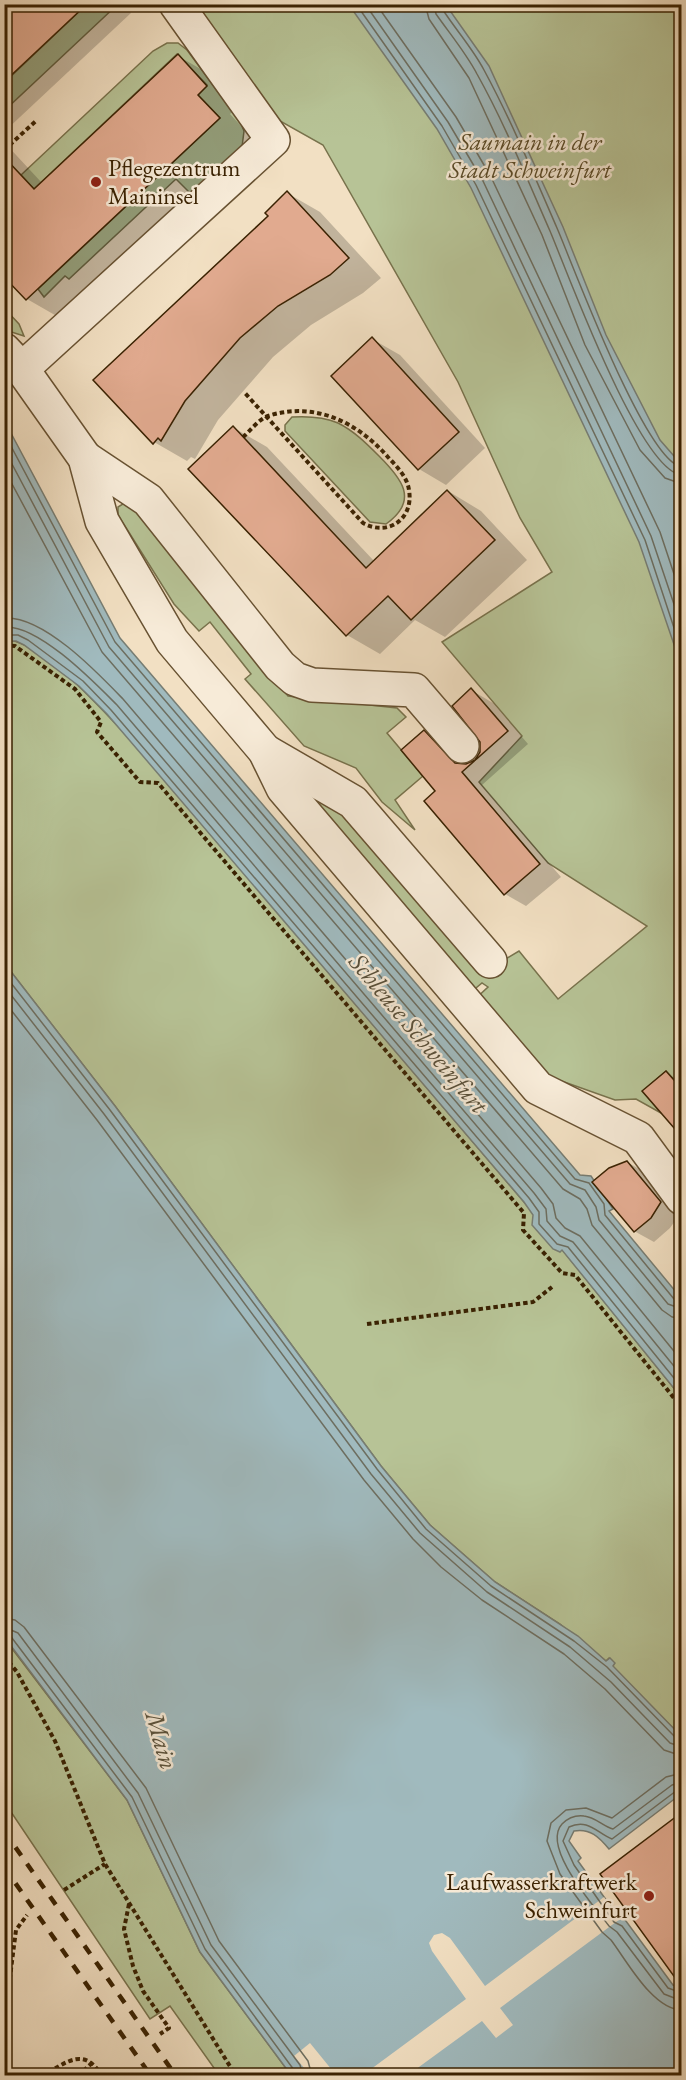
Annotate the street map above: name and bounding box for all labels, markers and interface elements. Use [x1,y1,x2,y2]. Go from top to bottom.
park label: Saumain in der Stadt Schweinfurt [448,126,612,185]
place label: Pflegezentrum Maininsel [108,152,241,211]
marker: Pflegezentrum Maininsel [89,175,103,189]
water label: Schleuse Schweinfurt [341,945,497,1122]
water label: Main [137,1705,186,1773]
place label: Laufwasserkraftwerk Schweinfurt [446,1866,638,1925]
marker: Laufwasserkraftwerk Schweinfurt [642,1889,656,1903]

